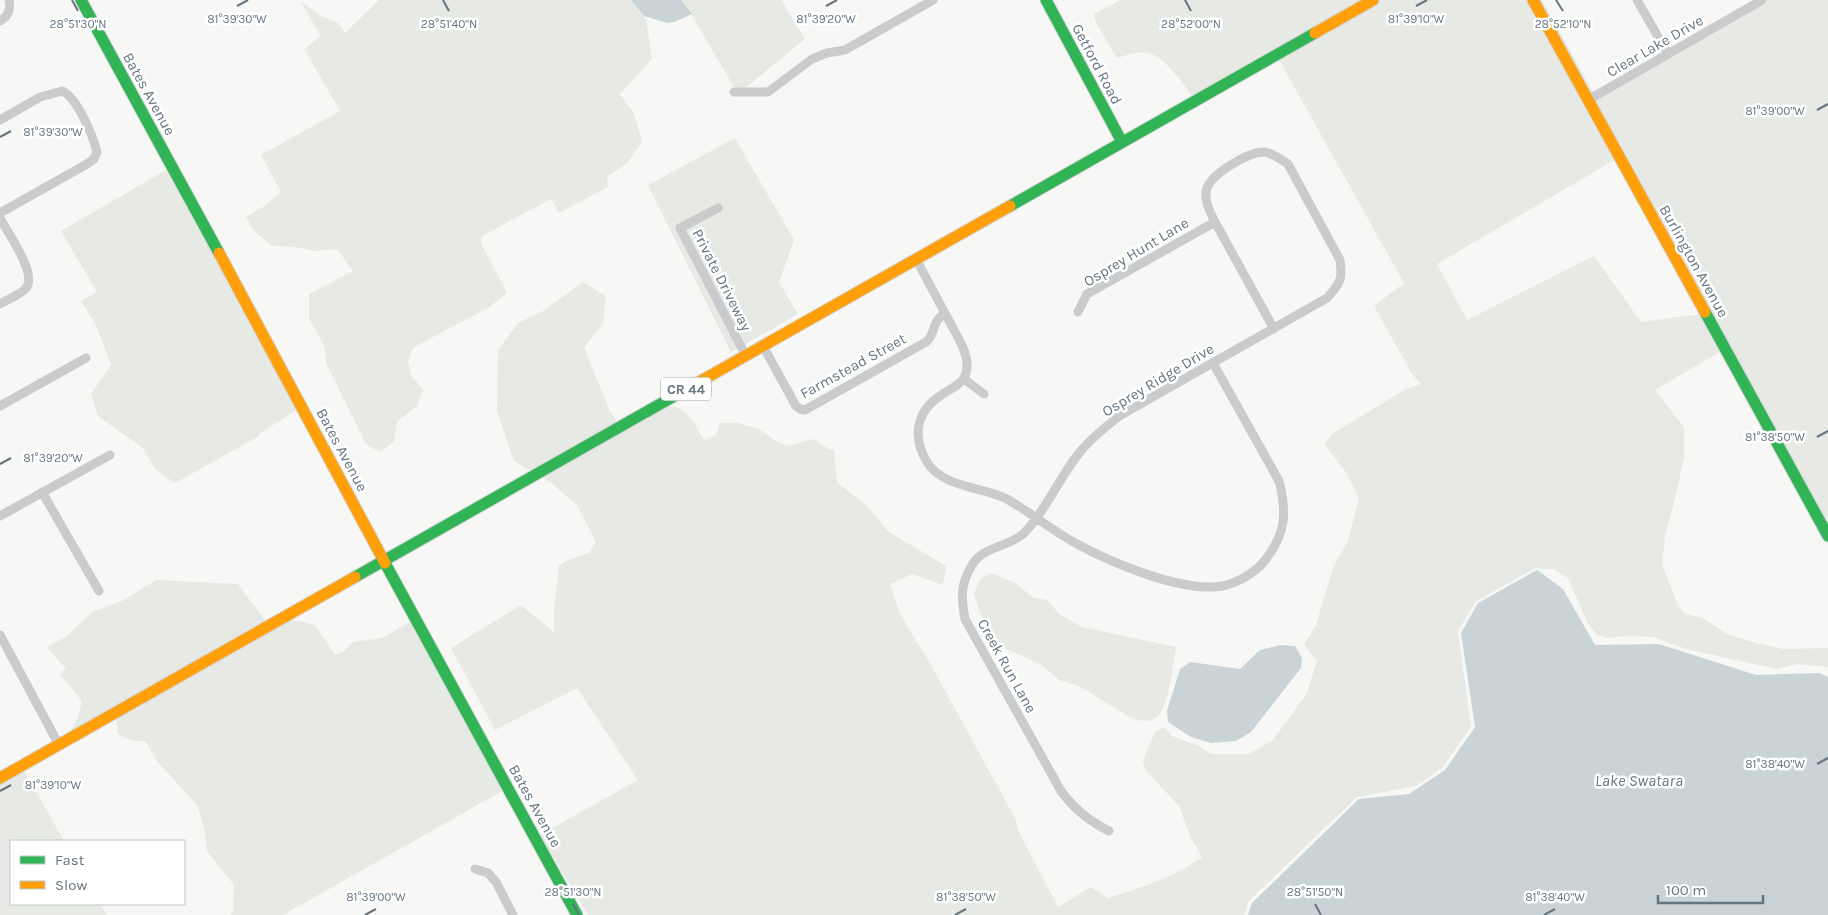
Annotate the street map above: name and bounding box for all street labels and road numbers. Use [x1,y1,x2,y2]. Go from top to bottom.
street label: Clear Lake Drive [1604,11,1706,81]
street label: Getford Road [1068,21,1126,107]
street label: Bates Avenue [119,50,179,138]
street label: Burlington Avenue [1656,202,1732,320]
street label: Osprey Hunt Lane [1080,214,1192,290]
street label: Private Driveway [689,226,755,334]
street label: Farmstead Street [797,329,909,403]
street label: Osprey Ridge Drive [1099,340,1217,420]
road number: CR 44 [661,378,711,400]
street label: Bates Avenue [313,405,371,495]
street label: Creek Run Lane [974,616,1040,716]
street label: Bates Avenue [505,762,565,850]

